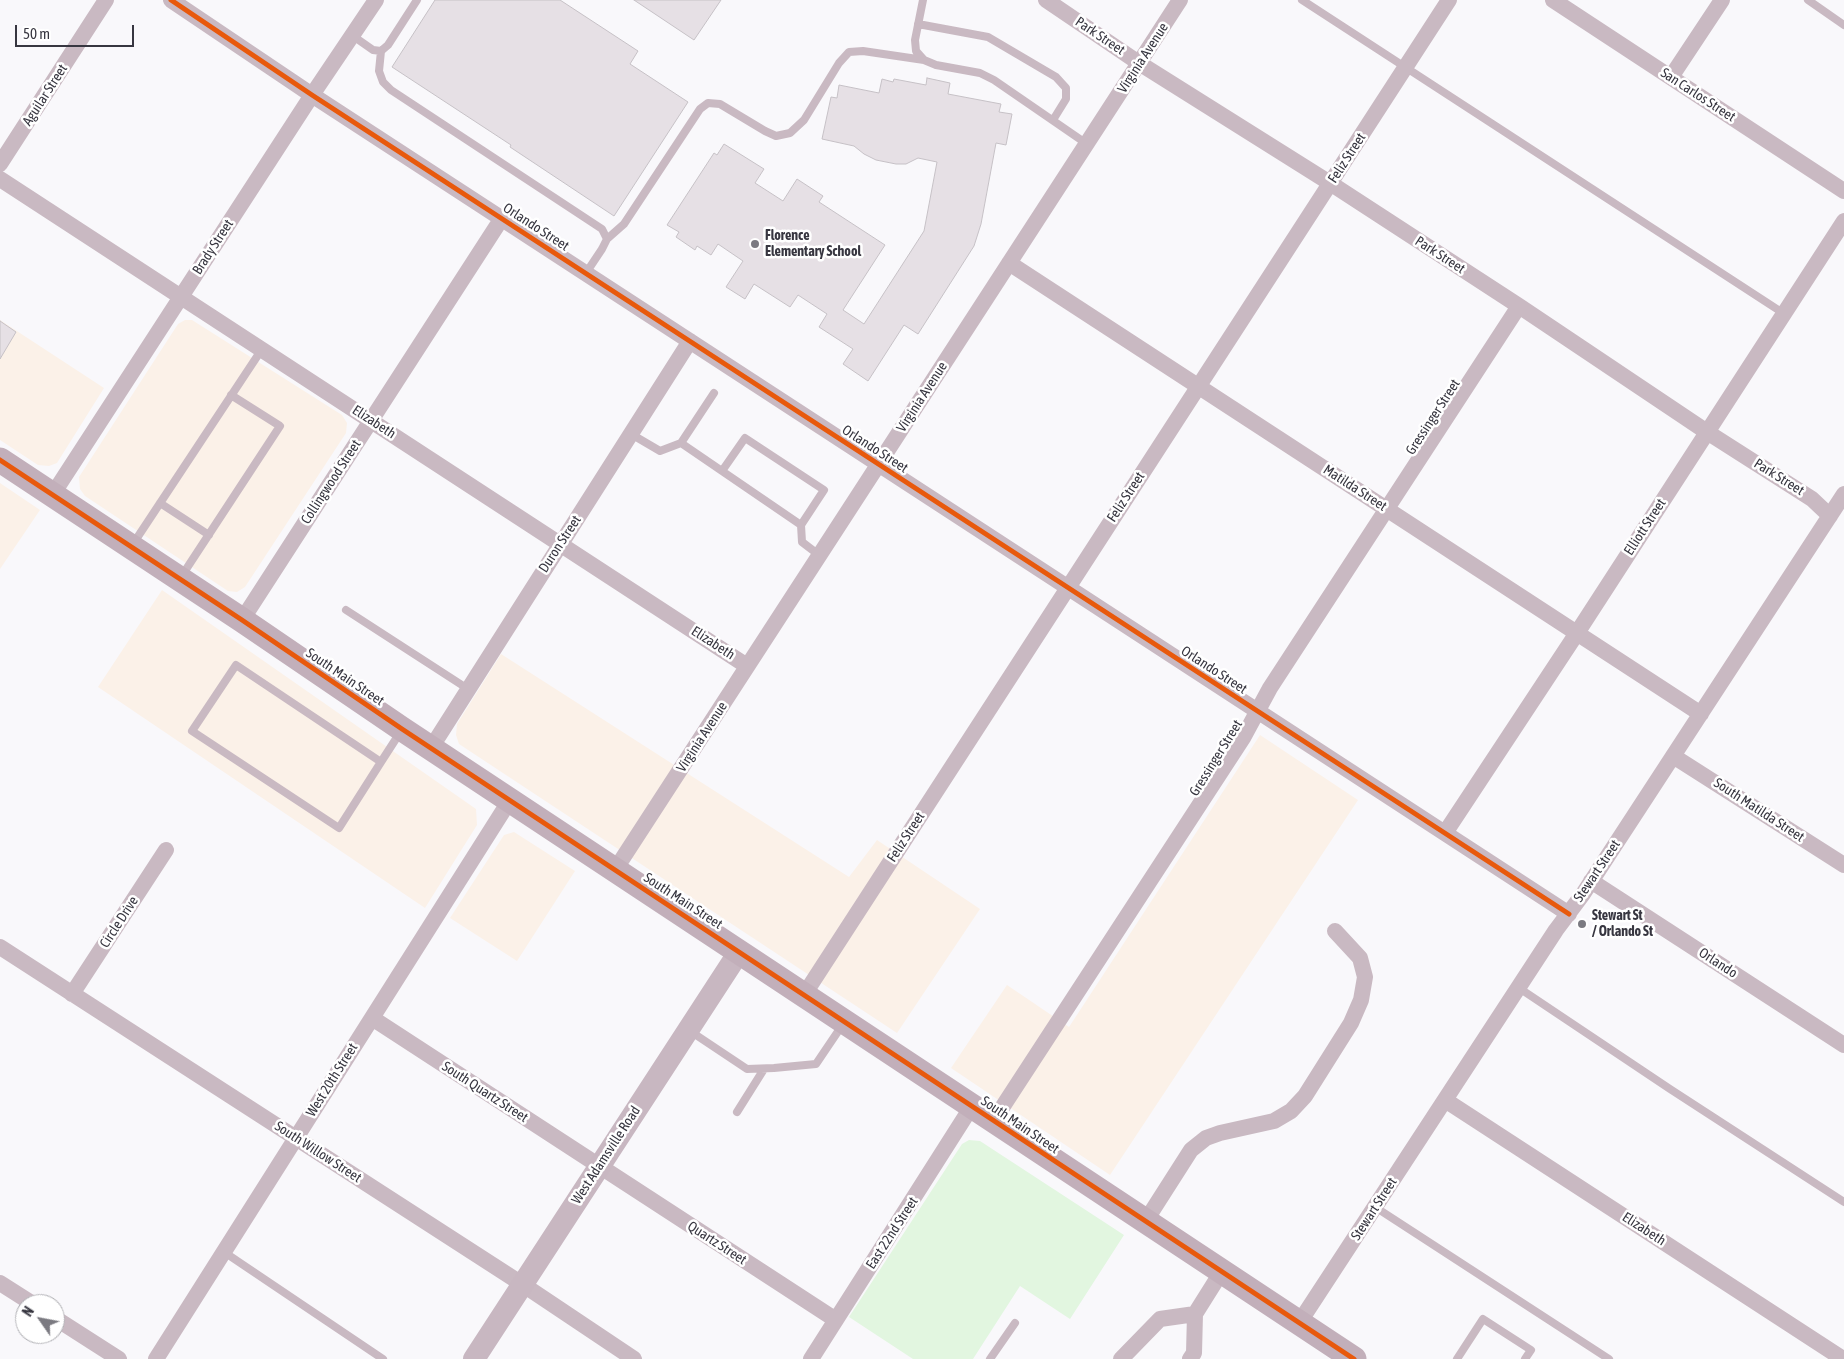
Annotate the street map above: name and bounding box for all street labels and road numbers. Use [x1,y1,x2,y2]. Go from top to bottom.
street label: Park Street [1072,13,1128,59]
street label: Virginia Avenue [1114,20,1172,96]
street label: Aguilar Street [19,61,71,129]
street label: San Carlos Street [1657,65,1739,125]
street label: Feliz Street [1325,130,1369,186]
street label: Orlando Street [500,199,572,255]
street label: Brady Street [189,216,237,278]
street label: Park Street [1412,233,1468,277]
street label: Virginia Avenue [893,359,951,435]
street label: Gressinger Street [1402,376,1464,458]
street label: Elizabeth [349,402,399,442]
street label: Orlando Street [839,421,911,477]
street label: Collingwood Street [298,437,364,527]
street label: Park Street [1751,455,1807,499]
street label: Matilda Street [1320,461,1390,515]
street label: Feliz Street [1104,469,1148,525]
street label: Elliott Street [1621,496,1669,558]
street label: Duron Street [535,512,585,576]
street label: Elizabeth [688,623,738,663]
street label: Orlando Street [1178,642,1250,698]
street label: South Main Street [303,645,387,709]
street label: Virginia Avenue [673,699,731,775]
street label: Gressinger Street [1186,717,1246,799]
street label: South Matilda Street [1711,775,1807,845]
street label: Feliz Street [884,809,928,865]
street label: Stewart Street [1570,837,1624,905]
street label: South Main Street [640,869,726,933]
street label: Circle Drive [96,893,142,951]
street label: Orlando [1696,944,1740,982]
street label: West 20th Street [303,1040,361,1120]
street label: South Quartz Street [439,1058,531,1126]
street label: South Main Street [978,1093,1062,1157]
street label: West Adamsville Road [568,1103,644,1207]
street label: South Willow Street [271,1118,365,1186]
street label: Stewart Street [1348,1174,1400,1244]
street label: East 22nd Street [862,1194,922,1272]
street label: Elizabeth [1619,1209,1669,1249]
street label: Quartz Street [684,1218,750,1268]

